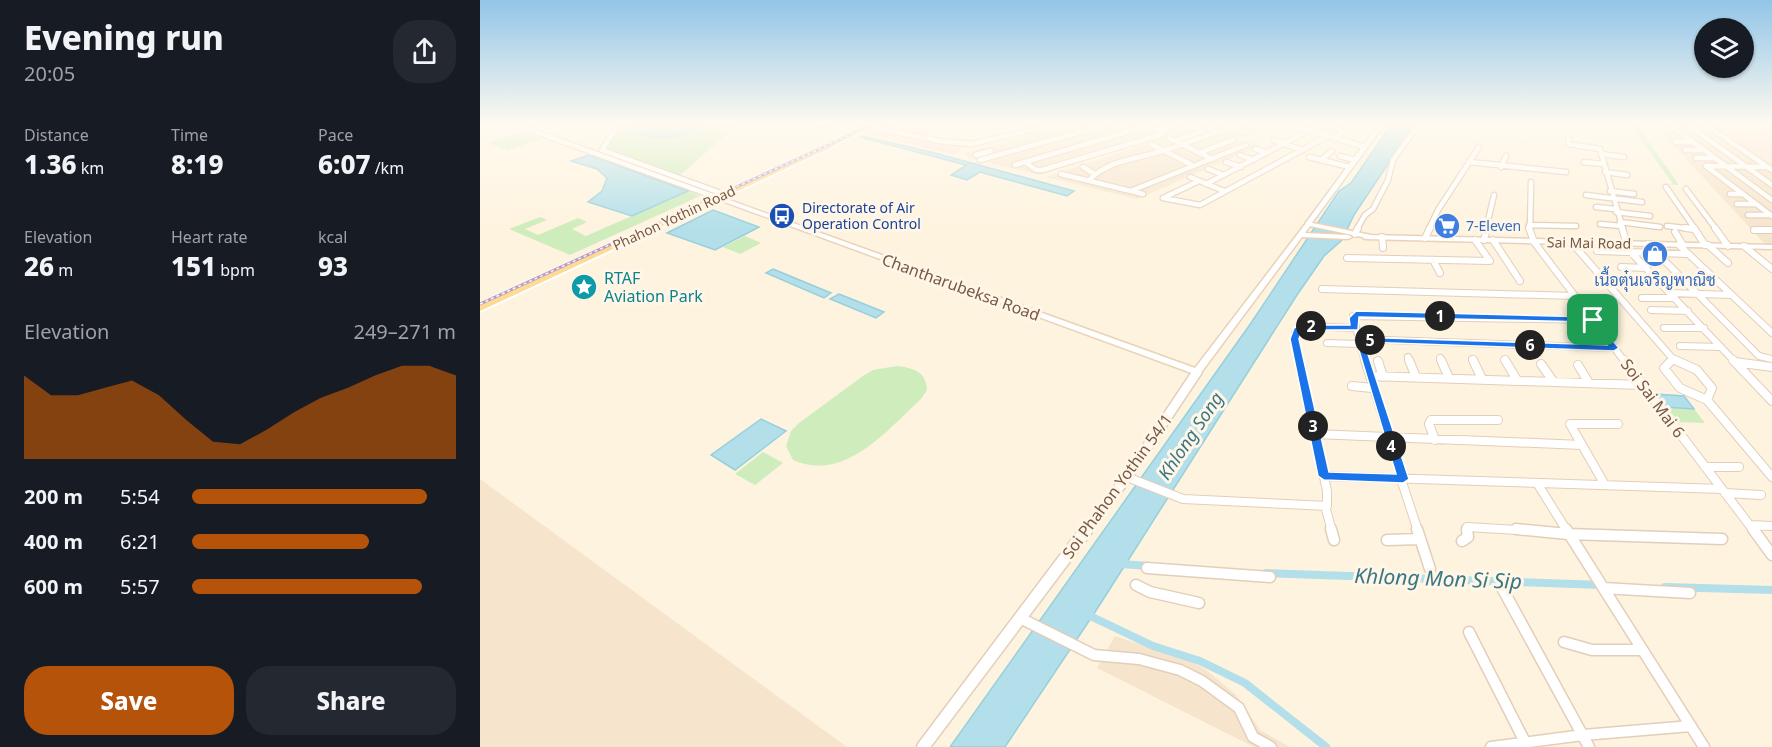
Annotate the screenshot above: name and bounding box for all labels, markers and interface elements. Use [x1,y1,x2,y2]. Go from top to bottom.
text: Evening run [24,15,224,60]
map controls [1694,18,1754,78]
button: layers [1694,18,1754,78]
button: share [393,20,456,83]
text: 20:05 [24,60,75,87]
text: Distance [24,124,89,146]
text: Time [171,124,208,146]
text: Pace [318,124,353,146]
text: 1.36 [24,146,77,182]
text: 8:19 [171,146,224,182]
text: 6:07 [318,146,371,182]
text: km [77,157,104,179]
text: /km [371,157,404,179]
street label: Phahon Yothin Road [609,181,738,254]
place label: Directorate of Air Operation Control [802,198,921,233]
bus stop icon: Directorate of Air Operation Control [767,201,797,231]
supermarket icon: 7-Eleven [1432,211,1462,241]
place label: 7-Eleven [1466,216,1521,235]
text: Elevation [24,226,92,248]
text: Heart rate [171,226,247,248]
text: kcal [318,226,347,248]
street label: Sai Mai Road [1547,232,1631,253]
shop icon: เนื้อตุ๋นเจริญพาณิช [1640,239,1670,269]
text: 26 [24,248,54,284]
text: 151 [171,248,216,284]
text: 93 [318,248,348,284]
street label: Chantharubeksa Road [879,248,1043,326]
text: m [54,259,73,281]
text: bpm [216,259,255,281]
place label: เนื้อตุ๋นเจริญพาณิช [1594,266,1716,292]
place label: RTAF Aviation Park [604,267,703,307]
place icon: RTAF Aviation Park [569,272,599,302]
pin [1567,294,1618,345]
pin: 1 [1425,301,1455,331]
icon: arrive [1576,303,1609,336]
text: 1 [1435,305,1445,327]
pin: 2 [1296,311,1326,341]
text: 2 [1306,315,1316,337]
text: Elevation [24,318,109,345]
text: 249–271 m [353,318,456,345]
pin: 5 [1355,325,1385,355]
text: 5 [1365,329,1375,351]
pin: 6 [1515,330,1545,360]
text: 6 [1525,334,1535,356]
street label: Soi Sai Mai 6 [1616,354,1690,442]
water label: Khlong Song [1152,387,1228,484]
street label: Soi Phahon Yothin 54/1 [1057,409,1177,563]
pin: 3 [1298,411,1328,441]
text: 3 [1308,415,1318,437]
pin: 4 [1376,431,1406,461]
text: 4 [1386,435,1396,457]
text: 200 m [24,483,83,510]
text: 5:54 [120,483,160,510]
text: 400 m [24,528,83,555]
text: 6:21 [120,528,160,555]
water label: Khlong Mon Si Sip [1354,561,1522,595]
text: 600 m [24,573,83,600]
text: 5:57 [120,573,160,600]
button: Save [24,666,234,735]
button: Share [246,666,456,735]

